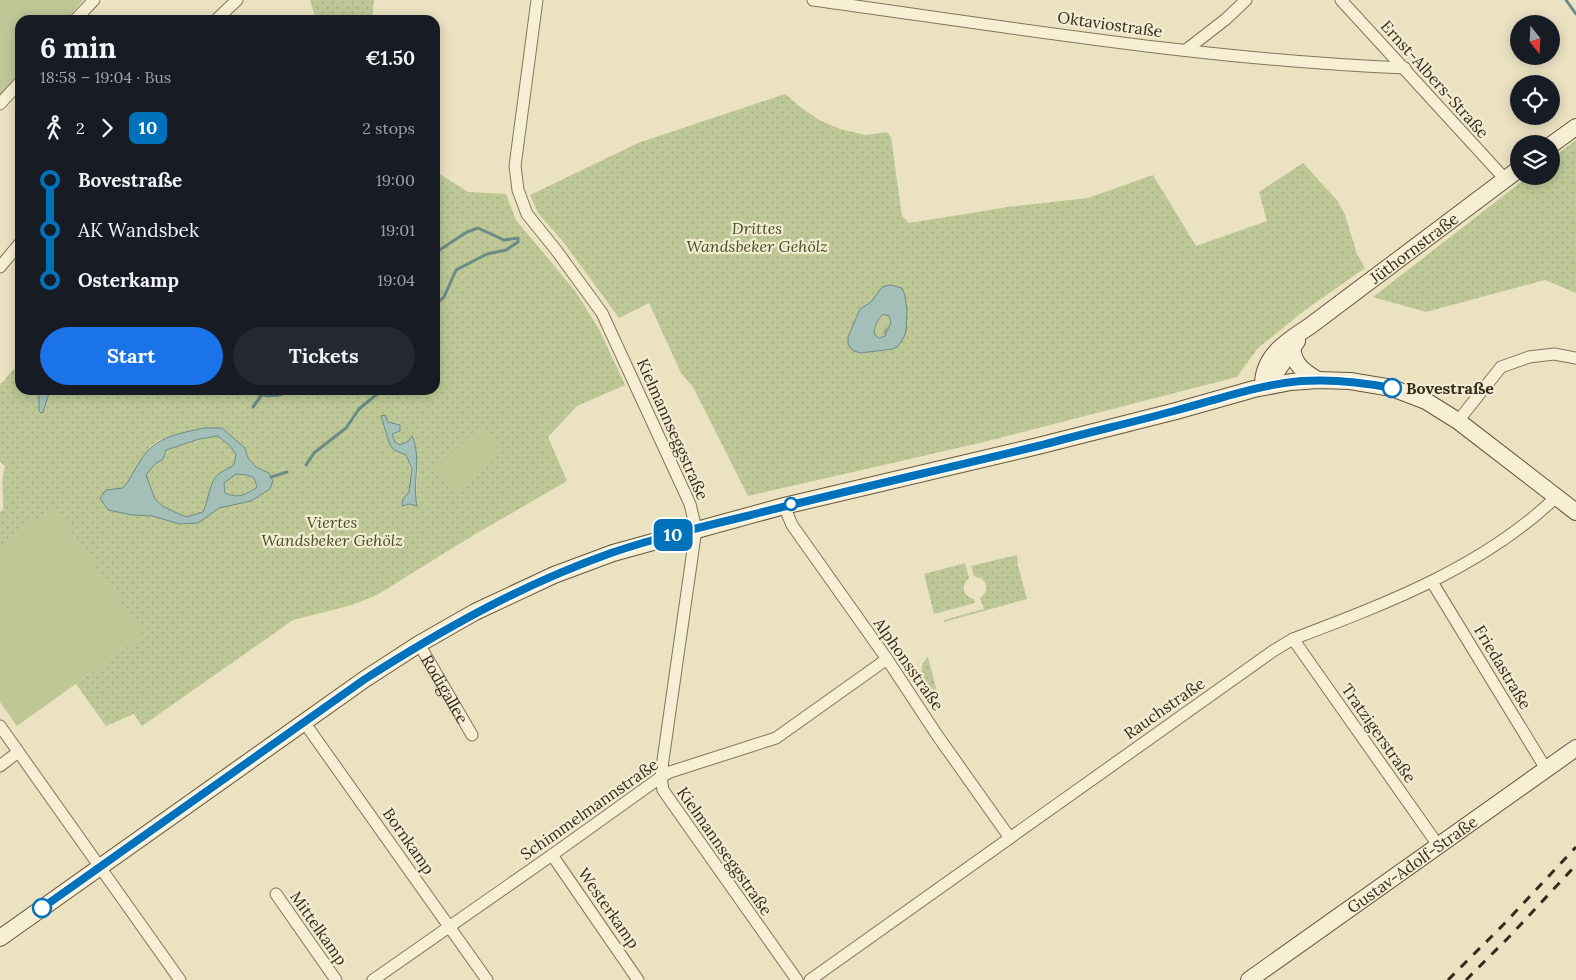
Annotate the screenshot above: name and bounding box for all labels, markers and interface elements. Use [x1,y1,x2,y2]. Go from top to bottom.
street label: Oktaviostraße [1056,7,1164,41]
north arrow [1510,15,1560,65]
map controls [1510,15,1560,185]
street label: Ernst-Albers-Straße [1377,16,1493,142]
text: 6 min [40,30,116,66]
text: €1.50 [365,46,415,70]
text: 18:58 – 19:04 · Bus [40,67,171,87]
button: locate [1510,75,1560,125]
icon: walk [40,114,68,142]
icon: forward [93,114,121,142]
text: 10 [139,116,157,139]
text: 2 [76,118,85,138]
text: 2 stops [362,118,415,138]
button: layers [1510,135,1560,185]
text: Bovestraße [78,168,182,192]
text: 19:00 [376,170,415,190]
street label: Jüthornstraße [1365,208,1462,288]
text: AK Wandsbek [78,218,199,242]
park label: Drittes Wandsbeker Gehölz [686,218,828,256]
text: 19:01 [380,220,415,240]
text: Osterkamp [78,268,179,292]
text: 19:04 [377,270,415,290]
button: Start [40,327,223,385]
button: Tickets [233,327,415,385]
street label: Kielmannseggstraße [633,355,713,503]
marker: Bovestraße [1382,378,1402,398]
place label: Bovestraße [1406,378,1494,398]
unlabelled marker [784,497,798,511]
park label: Viertes Wandsbeker Gehölz [261,512,403,550]
line badge: 10 [650,519,696,551]
text: 10 [664,523,682,546]
street label: Alphonsstraße [869,613,948,714]
street label: Friedastraße [1470,621,1536,713]
street label: Rodigallee [417,651,473,727]
street label: Rauchstraße [1120,673,1209,743]
street label: Tratzigerstraße [1337,680,1421,787]
street label: Schimmelmannstraße [516,754,662,864]
street label: Kielmannseggstraße [673,783,777,919]
street label: Bornkamp [379,804,439,878]
street label: Gustav-Adolf-Straße [1343,811,1481,917]
street label: Westerkamp [574,864,644,952]
street label: Mittelkamp [286,887,352,969]
unlabelled marker [32,898,52,918]

